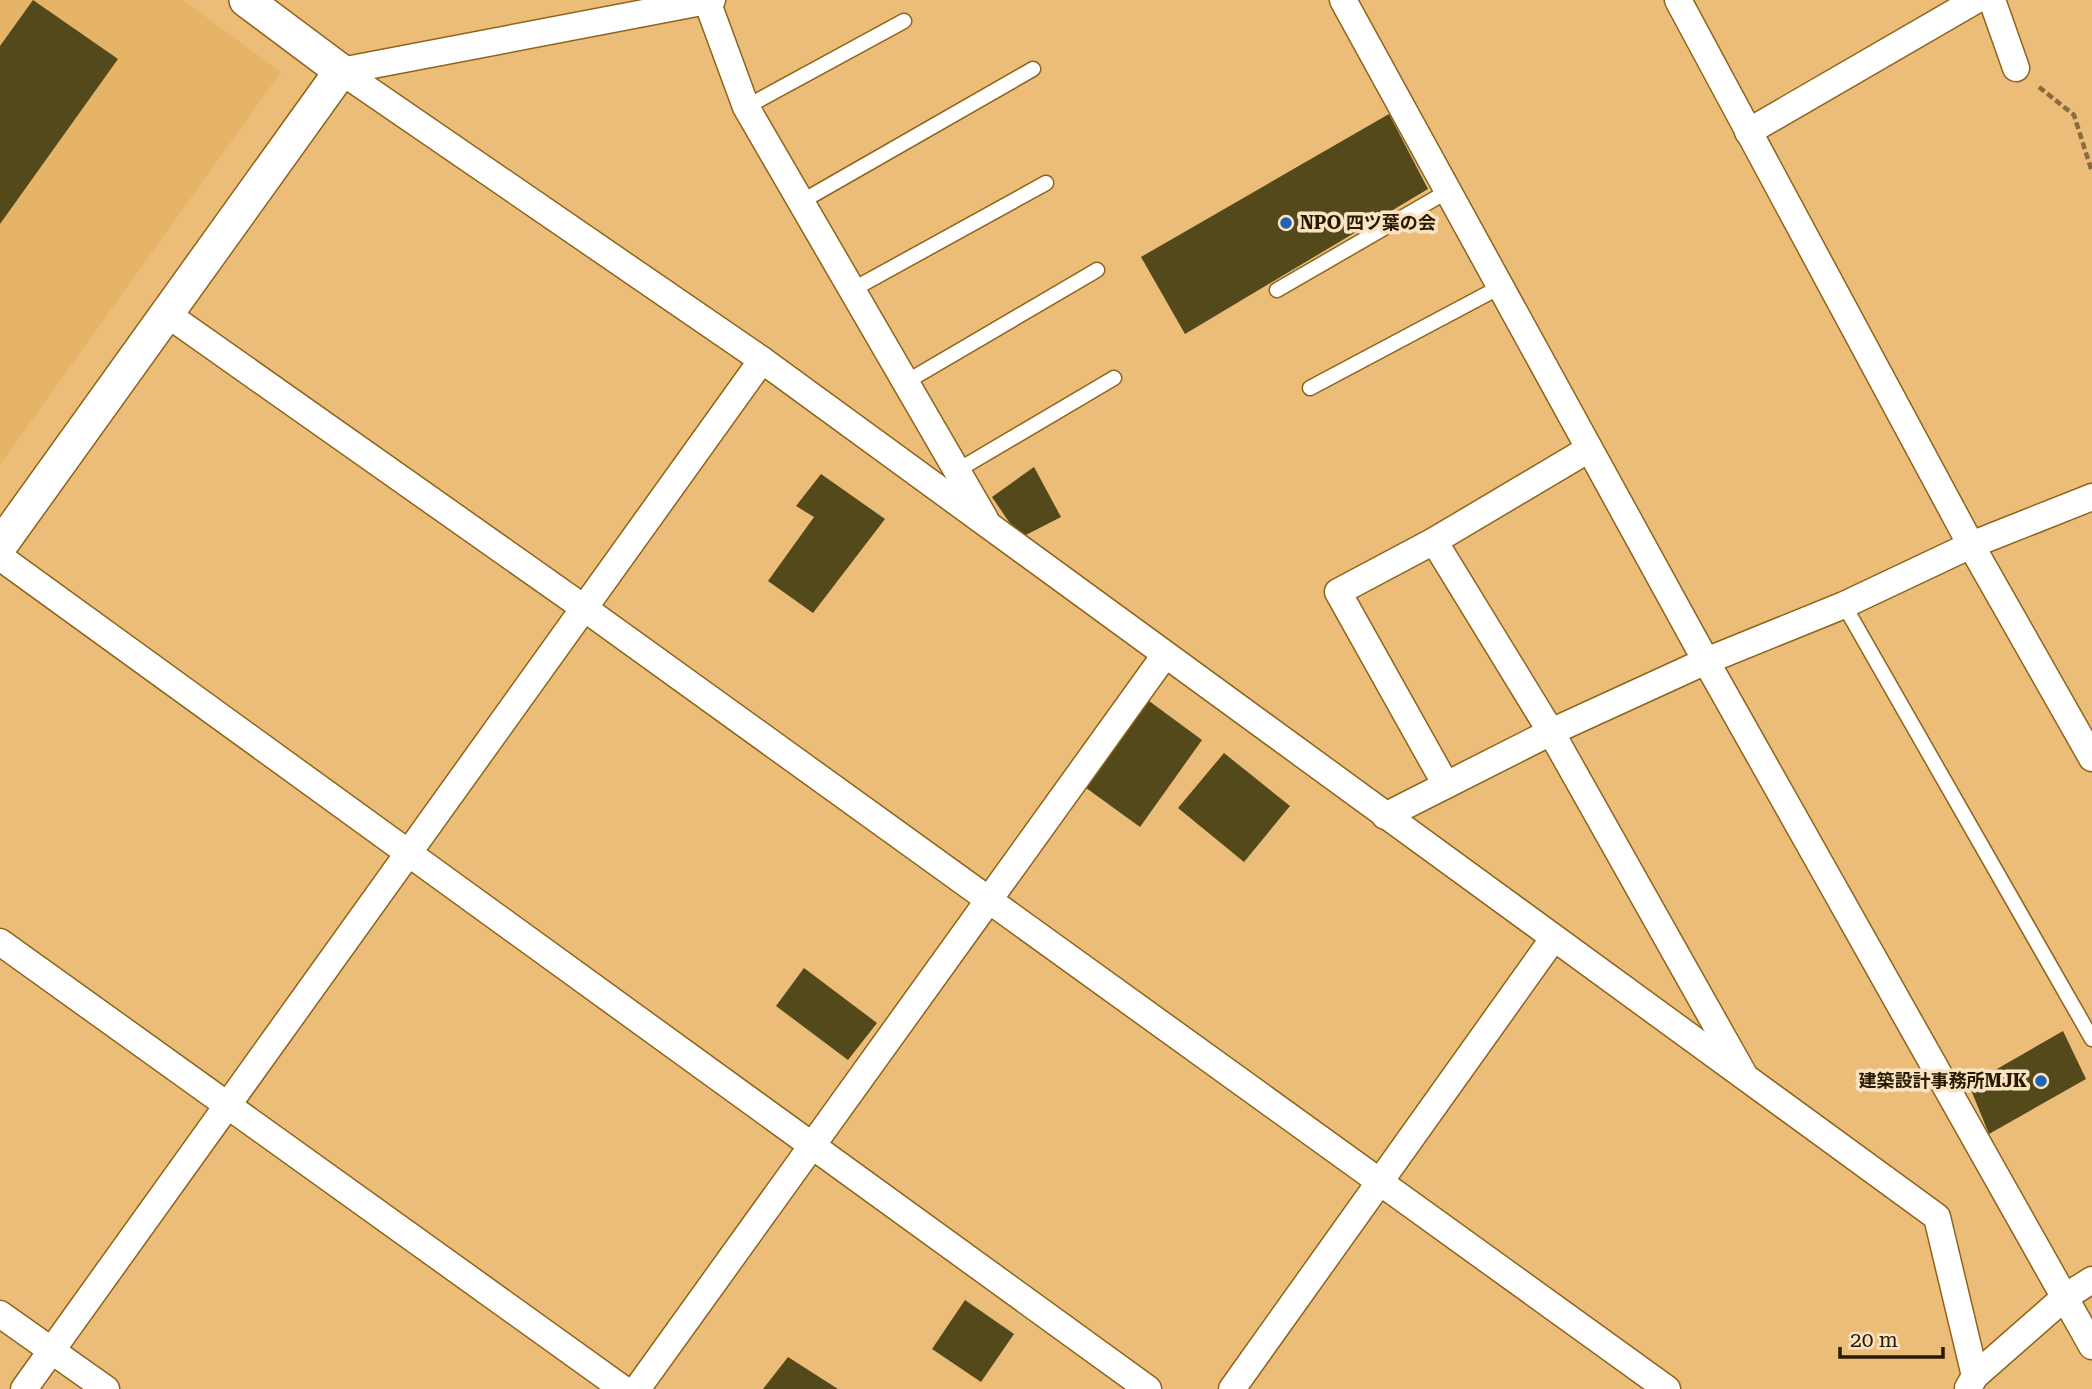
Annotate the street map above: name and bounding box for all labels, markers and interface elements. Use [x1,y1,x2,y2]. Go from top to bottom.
place label: NPO 四ツ葉の会 [1300,212,1436,233]
marker: NPO 四ツ葉の会 [1278,215,1294,231]
place label: 建築設計事務所MJK [1858,1070,2027,1091]
marker: 建築設計事務所MJK [2033,1073,2049,1089]
scale bar [1840,1316,1943,1360]
text: 20 m [1850,1328,1898,1352]

